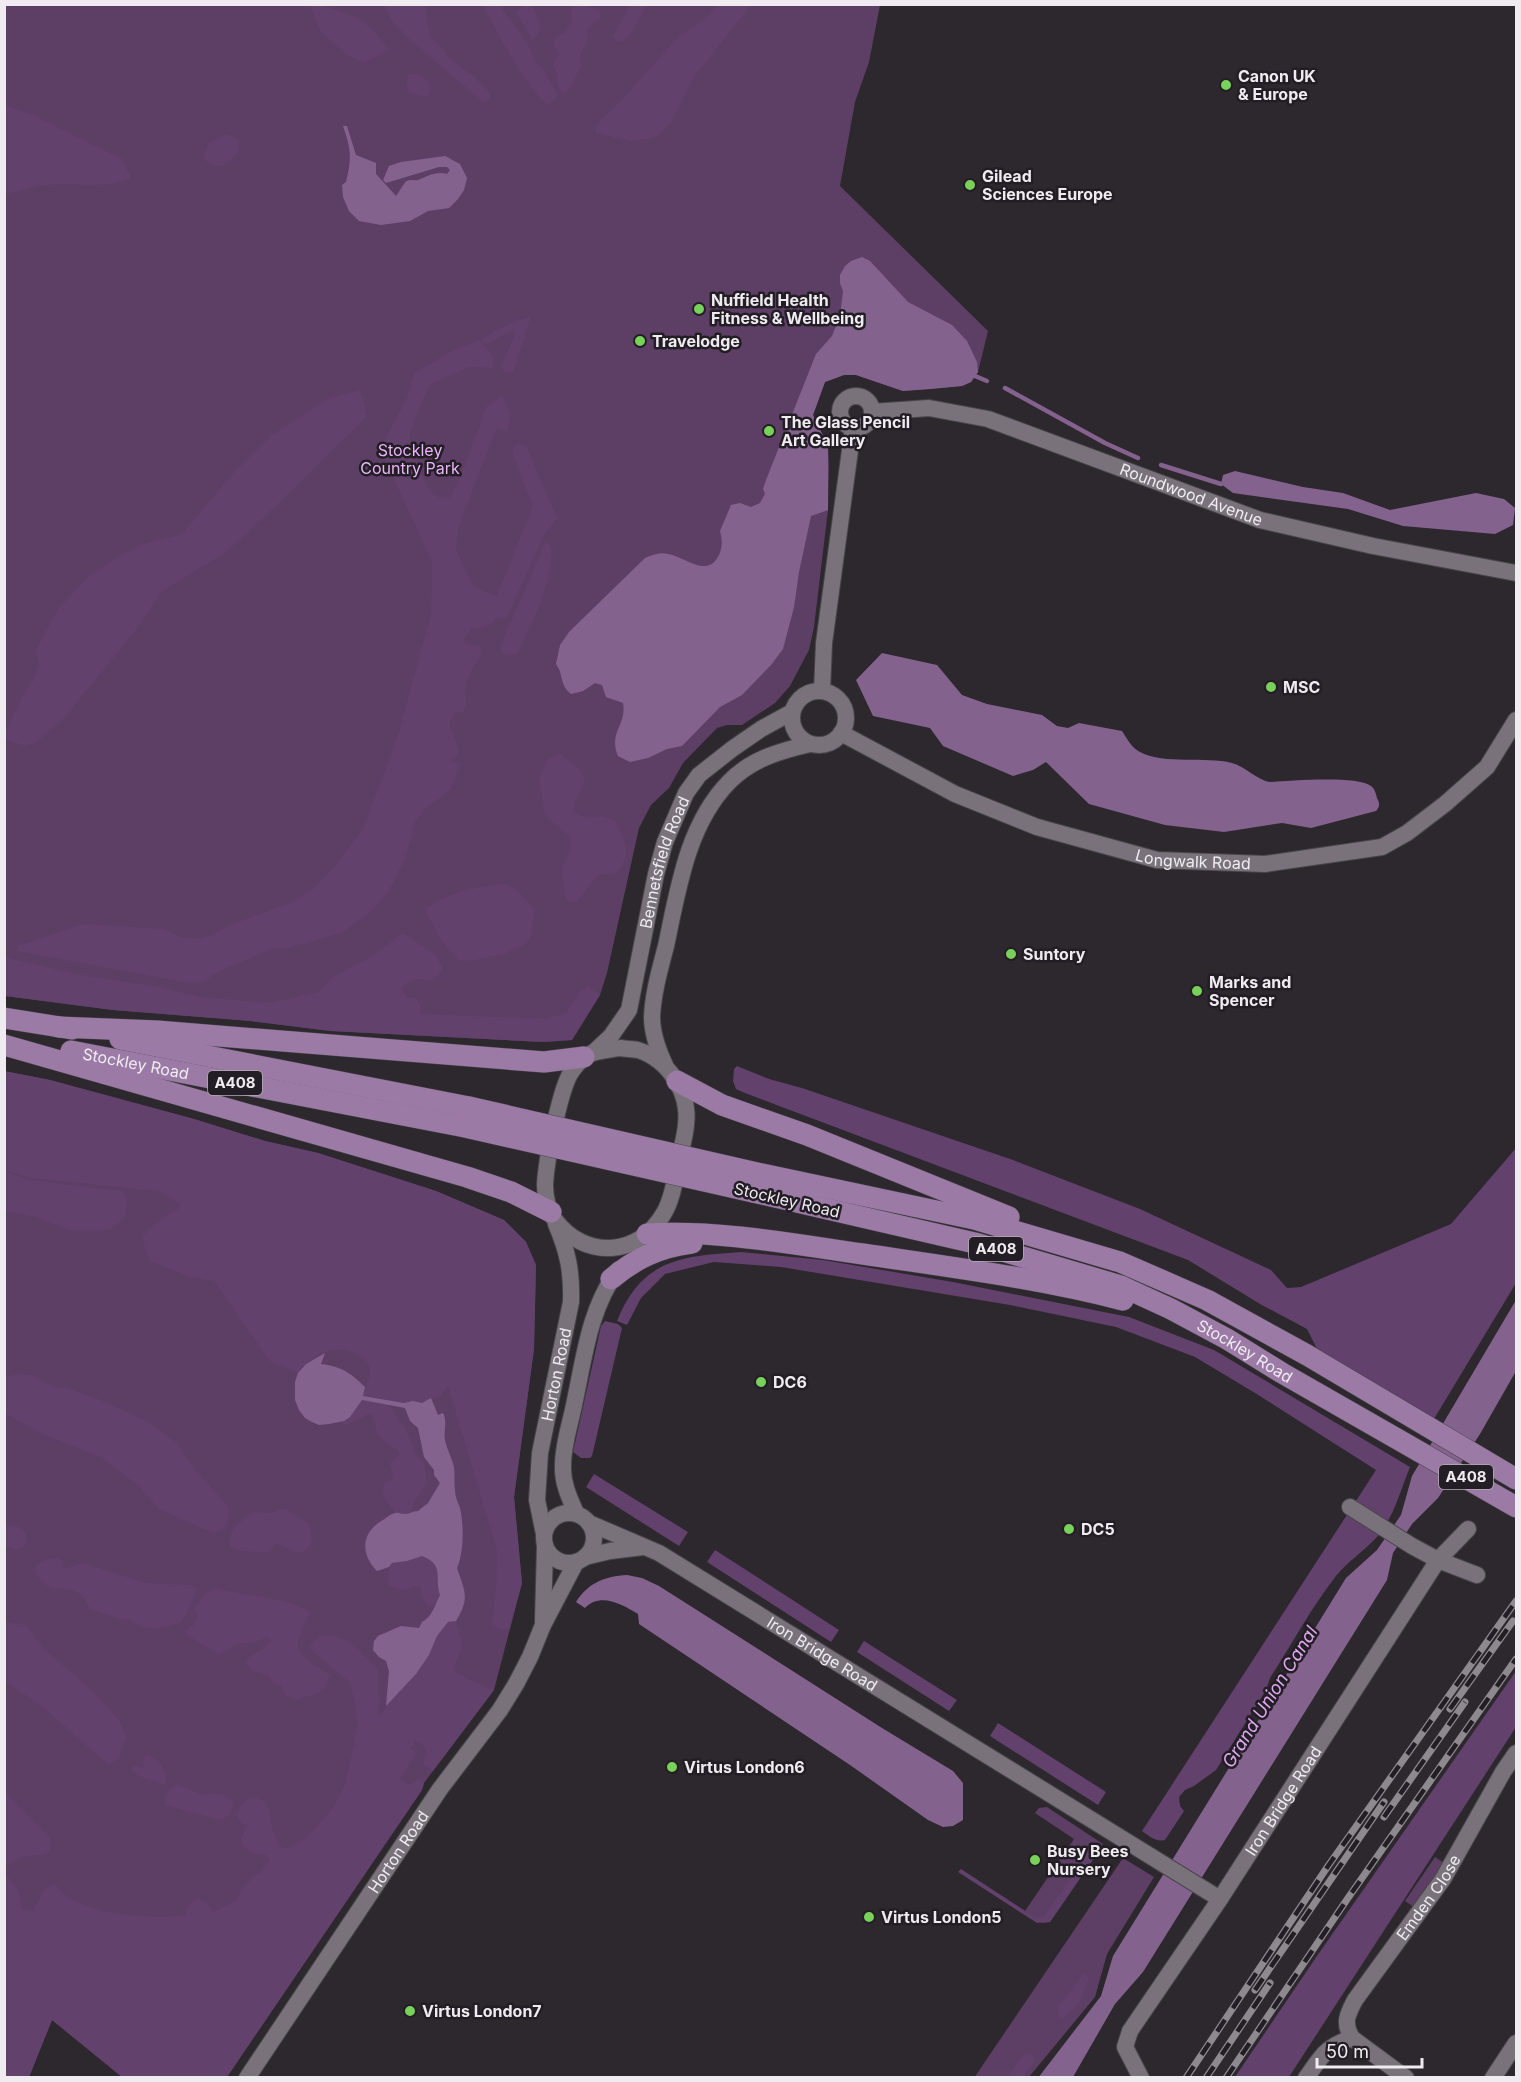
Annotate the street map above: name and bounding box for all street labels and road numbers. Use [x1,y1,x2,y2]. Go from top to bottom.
street label: Roundwood Avenue [1117,459,1265,530]
street label: Bennetsfield Road [635,793,693,930]
street label: Longwalk Road [1133,845,1251,873]
street label: Stockley Road [81,1043,191,1084]
road number: A408 [208,1071,262,1095]
street label: Stockley Road [732,1178,842,1222]
road number: A408 [969,1237,1023,1261]
street label: Stockley Road [1194,1315,1296,1387]
street label: Horton Road [537,1326,575,1423]
road number: A408 [1439,1465,1493,1489]
street label: Iron Bridge Road [763,1612,881,1695]
street label: Iron Bridge Road [1241,1742,1326,1859]
street label: Horton Road [363,1807,433,1897]
street label: Emden Close [1392,1851,1465,1944]

